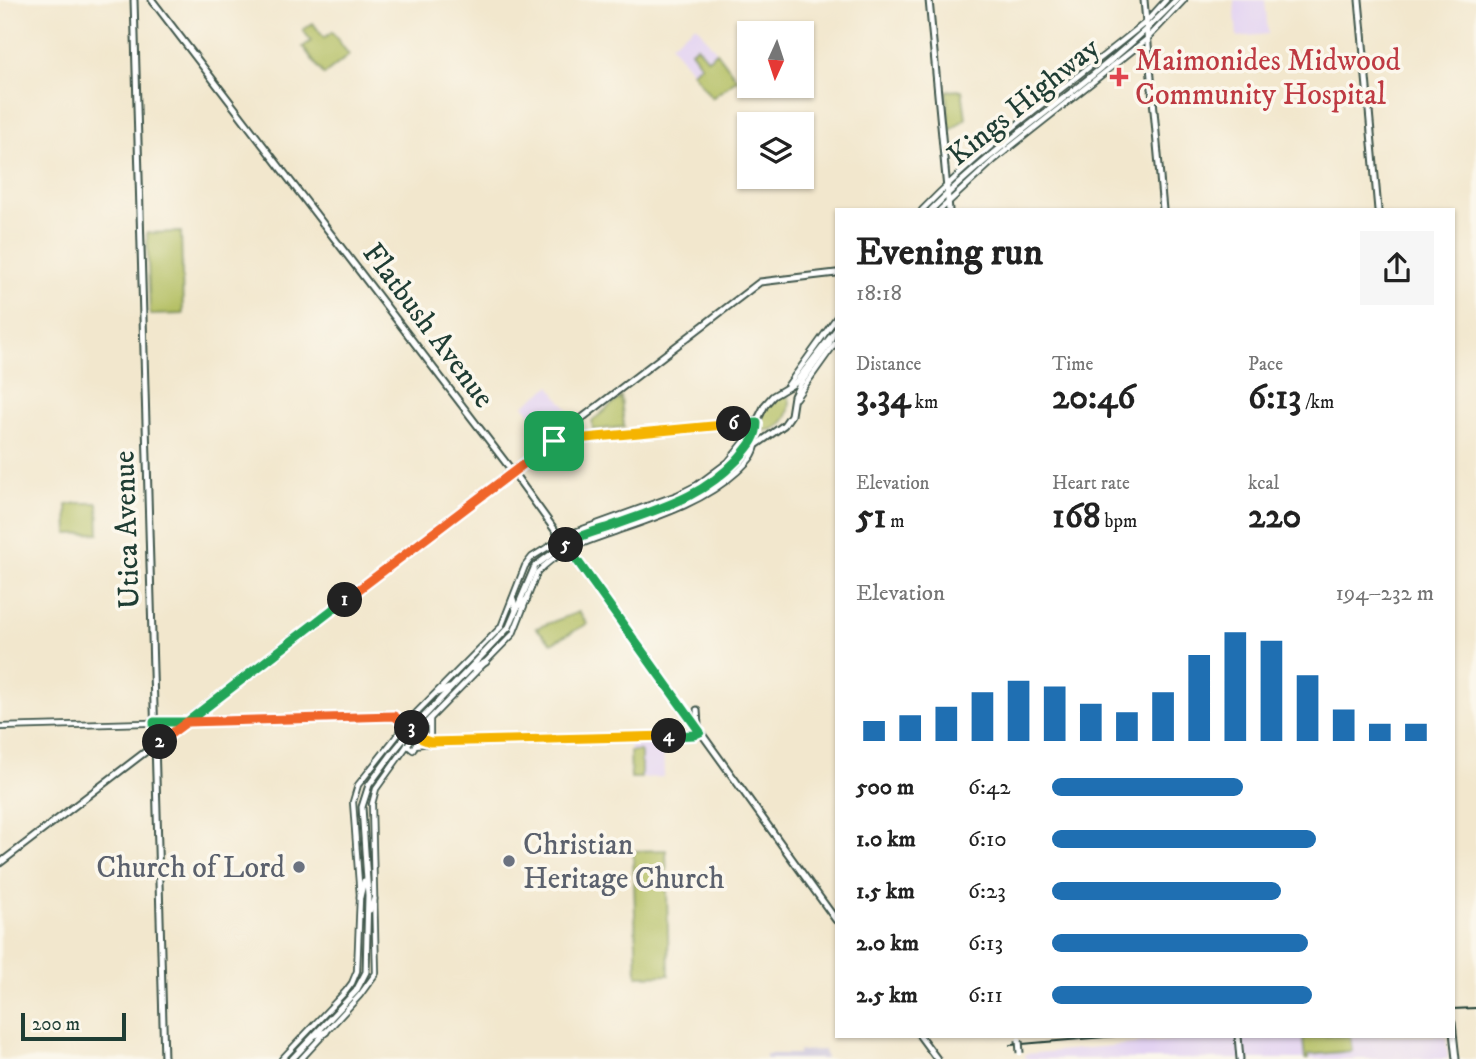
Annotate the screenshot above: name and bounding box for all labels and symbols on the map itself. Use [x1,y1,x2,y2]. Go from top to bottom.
north arrow [737,21,814,98]
street label: Kings Highway [941,29,1108,175]
place label: Maimonides Midwood Community Hospital [1135,43,1401,114]
marker: Maimonides Midwood Community Hospital [1109,67,1129,87]
street label: Flatbush Avenue [354,236,502,416]
pin: 6 [716,406,752,442]
pin [524,411,584,471]
street label: Utica Avenue [106,450,149,610]
pin: 5 [548,528,584,562]
pin: 1 [328,582,362,618]
pin: 3 [394,710,430,746]
pin: 4 [652,718,686,754]
pin: 2 [142,724,178,760]
place label: Christian Heritage Church [523,827,725,898]
place label: Church of Lord [96,850,285,887]
marker: Christian Heritage Church [501,853,517,869]
marker: Church of Lord [291,859,307,875]
scale bar [21,1010,126,1042]

